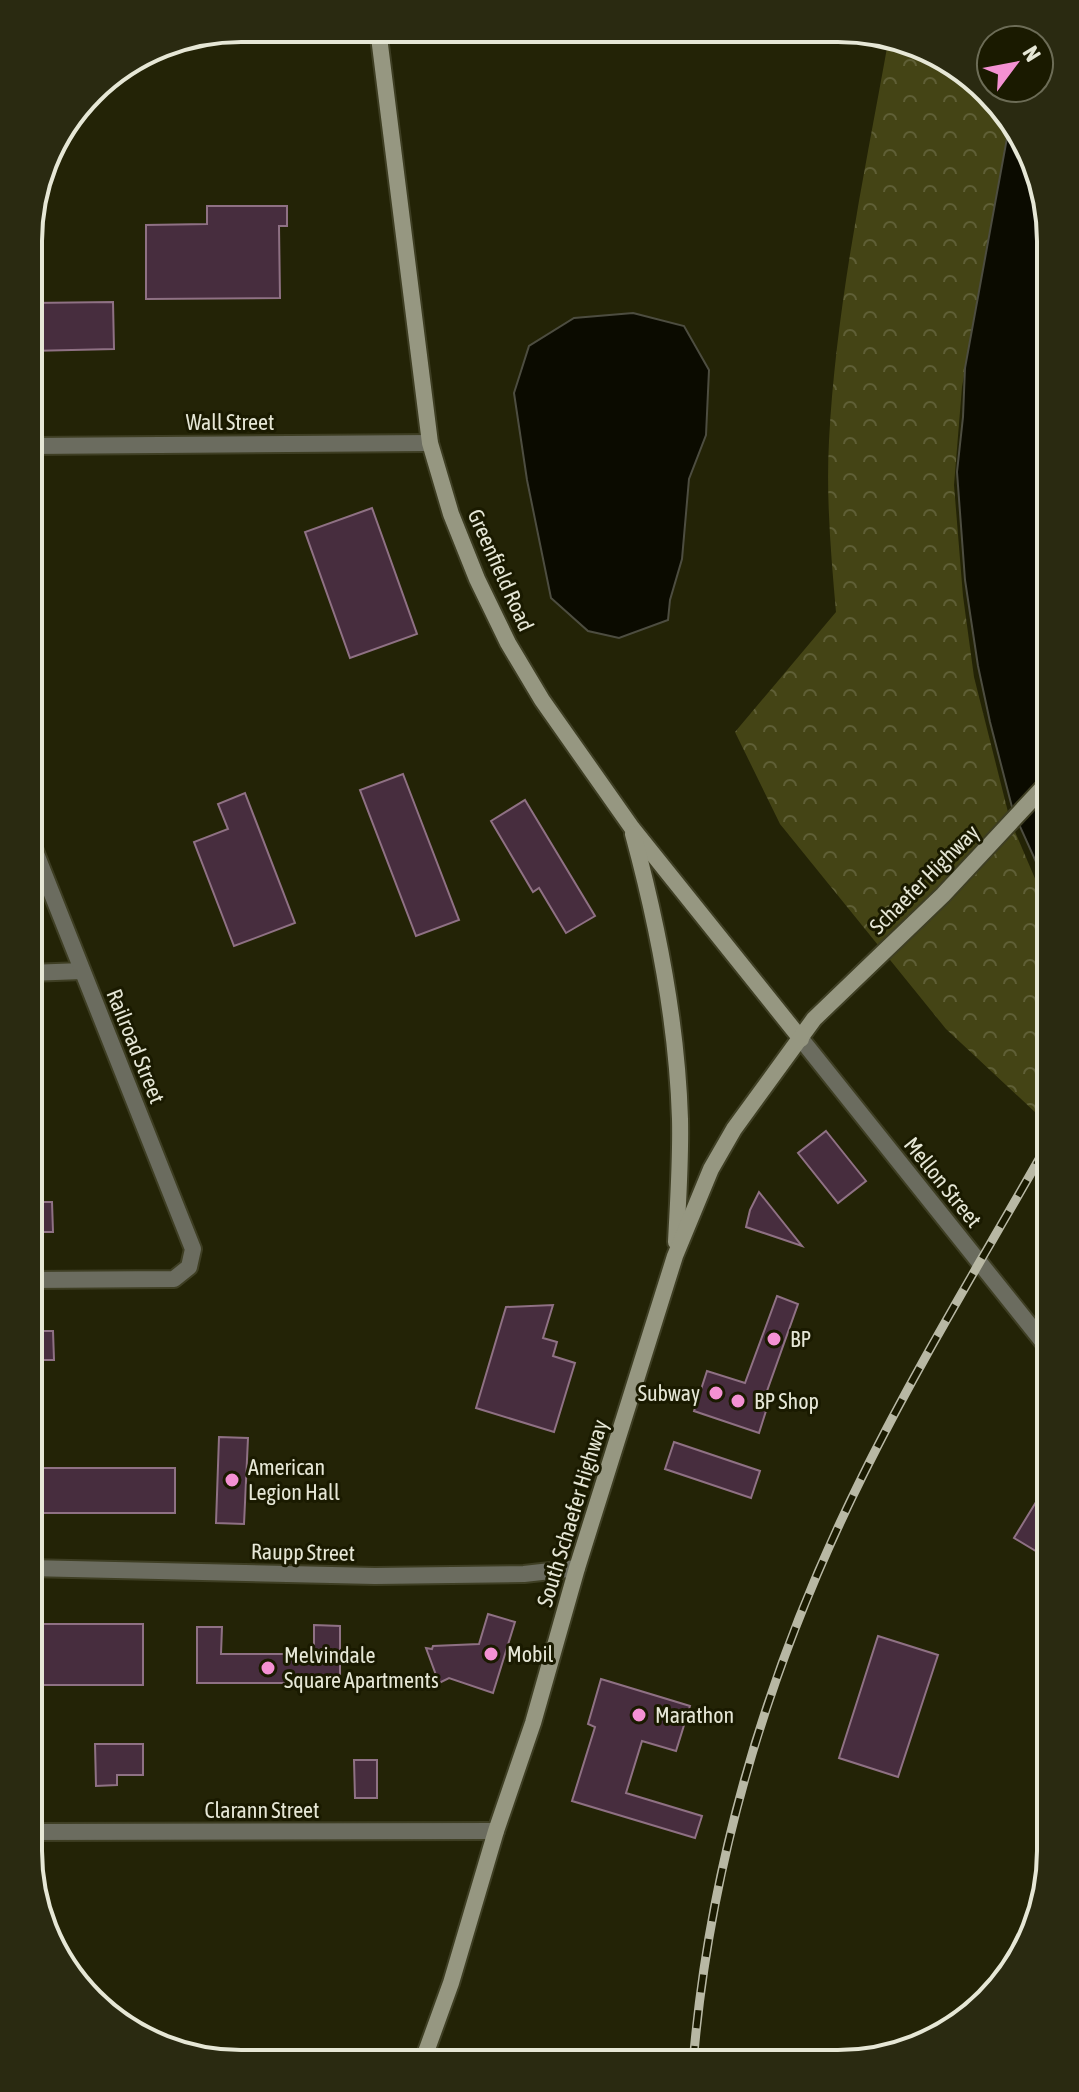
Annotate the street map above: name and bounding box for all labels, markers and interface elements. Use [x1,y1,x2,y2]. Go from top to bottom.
north arrow [975,24,1055,104]
text: N [1017,41,1046,66]
street label: Wall Street [186,409,274,435]
street label: Greenfield Road [463,505,539,635]
street label: Schaefer Highway [864,819,984,939]
street label: Railroad Street [101,985,171,1107]
street label: Mellon Street [899,1132,987,1232]
place label: BP [790,1326,811,1352]
marker: BP [765,1330,783,1348]
place label: Subway [638,1380,700,1406]
marker: Subway [707,1384,725,1402]
place label: BP Shop [754,1388,819,1414]
marker: BP Shop [729,1392,747,1410]
street label: South Schaefer Highway [531,1416,613,1610]
place label: American Legion Hall [248,1454,340,1505]
marker: American Legion Hall [223,1471,241,1489]
street label: Raupp Street [251,1538,355,1566]
place label: Mobil [507,1641,554,1667]
place label: Melvindale Square Apartments [284,1642,439,1693]
marker: Mobil [482,1645,500,1663]
marker: Melvindale Square Apartments [259,1659,277,1677]
place label: Marathon [655,1702,734,1728]
marker: Marathon [630,1706,648,1724]
street label: Clarann Street [205,1797,319,1823]

